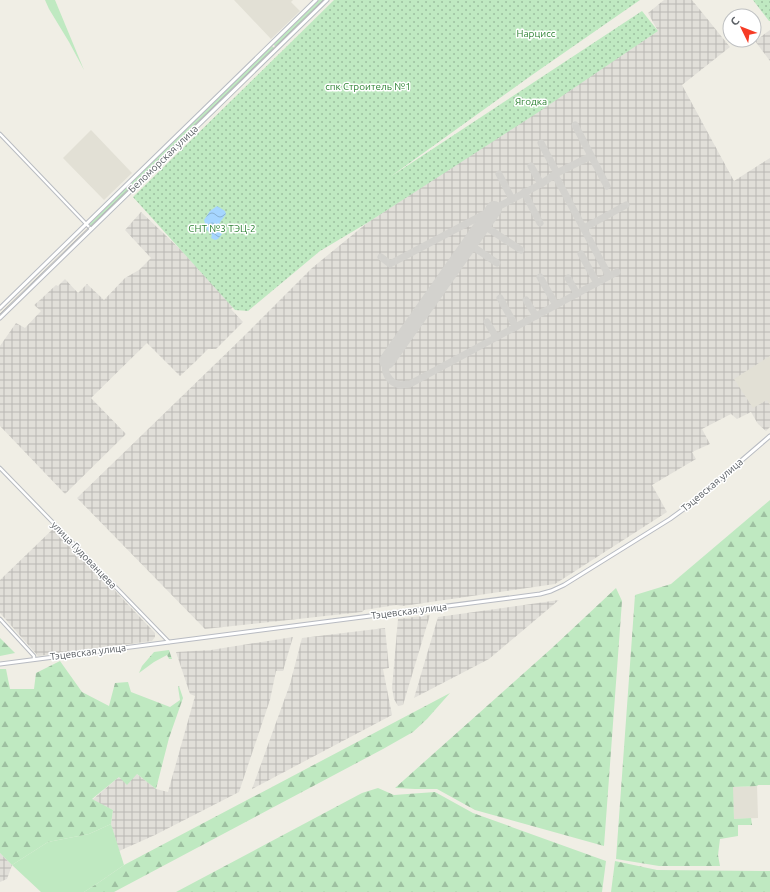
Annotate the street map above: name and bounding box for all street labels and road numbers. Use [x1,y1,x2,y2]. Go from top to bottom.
street label: Беломорская улица [126,123,200,195]
street label: Тэцевская улица [679,456,745,514]
street label: улица Гудованцева [49,519,119,591]
street label: Тэцевская улица [370,601,448,621]
street label: Тэцевская улица [49,642,127,662]

